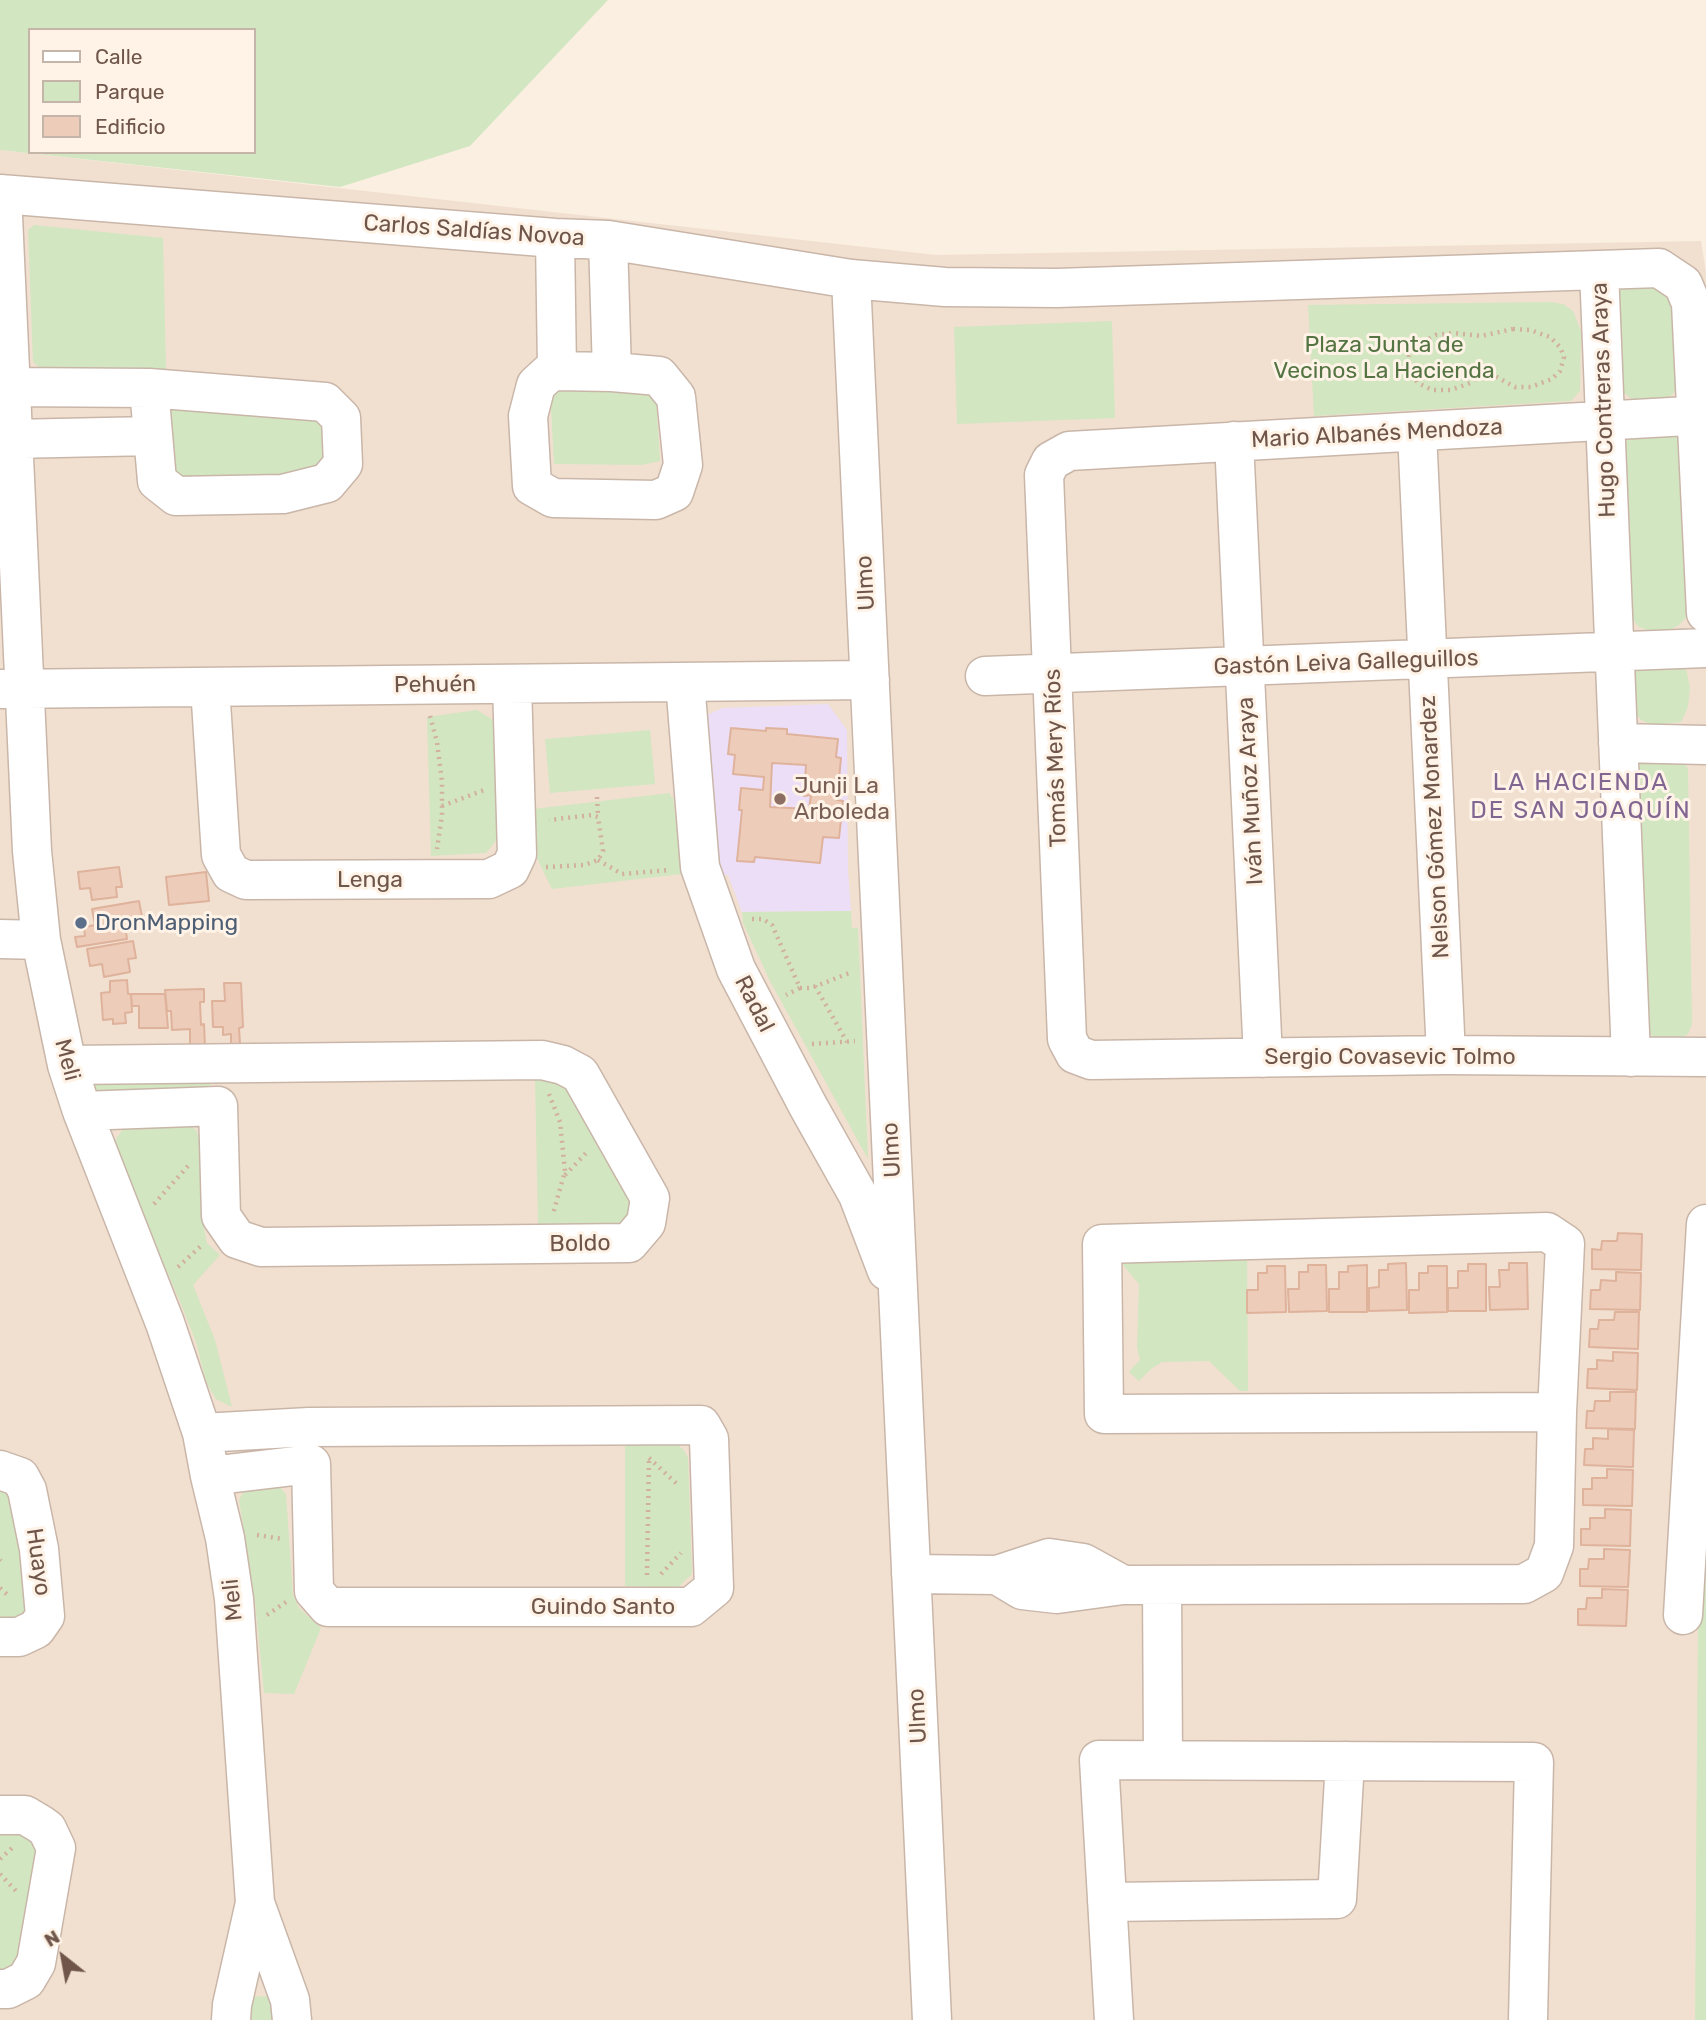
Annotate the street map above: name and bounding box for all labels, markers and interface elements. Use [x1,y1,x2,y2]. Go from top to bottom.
legend [28,28,256,154]
text: Calle [95,44,143,69]
text: Parque [95,79,165,104]
text: Edificio [95,114,165,139]
street label: Carlos Saldías Novoa [362,209,586,253]
street label: Hugo Contreras Araya [1586,282,1622,518]
park label: Plaza Junta de Vecinos La Hacienda [1273,331,1495,385]
street label: Mario Albanés Mendoza [1250,414,1504,454]
street label: Ulmo [851,555,881,611]
street label: Gastón Leiva Galleguillos [1213,645,1479,681]
street label: Tomás Mery Ríos [1039,668,1073,848]
street label: Pehuén [394,670,476,700]
street label: Nelson Gómez Monardez [1414,695,1456,959]
street label: Iván Muñoz Araya [1232,696,1270,886]
district label: LA HACIENDA DE SAN JOAQUÍN [1472,769,1690,825]
place label: Junji La Arboleda [794,772,890,826]
marker: Junji La Arboleda [772,791,788,807]
street label: Lenga [337,866,403,894]
place label: DronMapping [95,909,238,937]
marker: DronMapping [73,915,89,931]
street label: Radal [728,971,780,1037]
street label: Meli [48,1036,86,1084]
street label: Sergio Covasevic Tolmo [1264,1043,1516,1071]
street label: Ulmo [877,1122,907,1178]
street label: Boldo [549,1230,611,1258]
street label: Huayo [20,1526,56,1598]
street label: Meli [217,1578,249,1622]
street label: Guindo Santo [531,1593,675,1621]
street label: Ulmo [903,1688,933,1744]
north arrow [28,1922,98,1992]
text: N [40,1925,64,1952]

